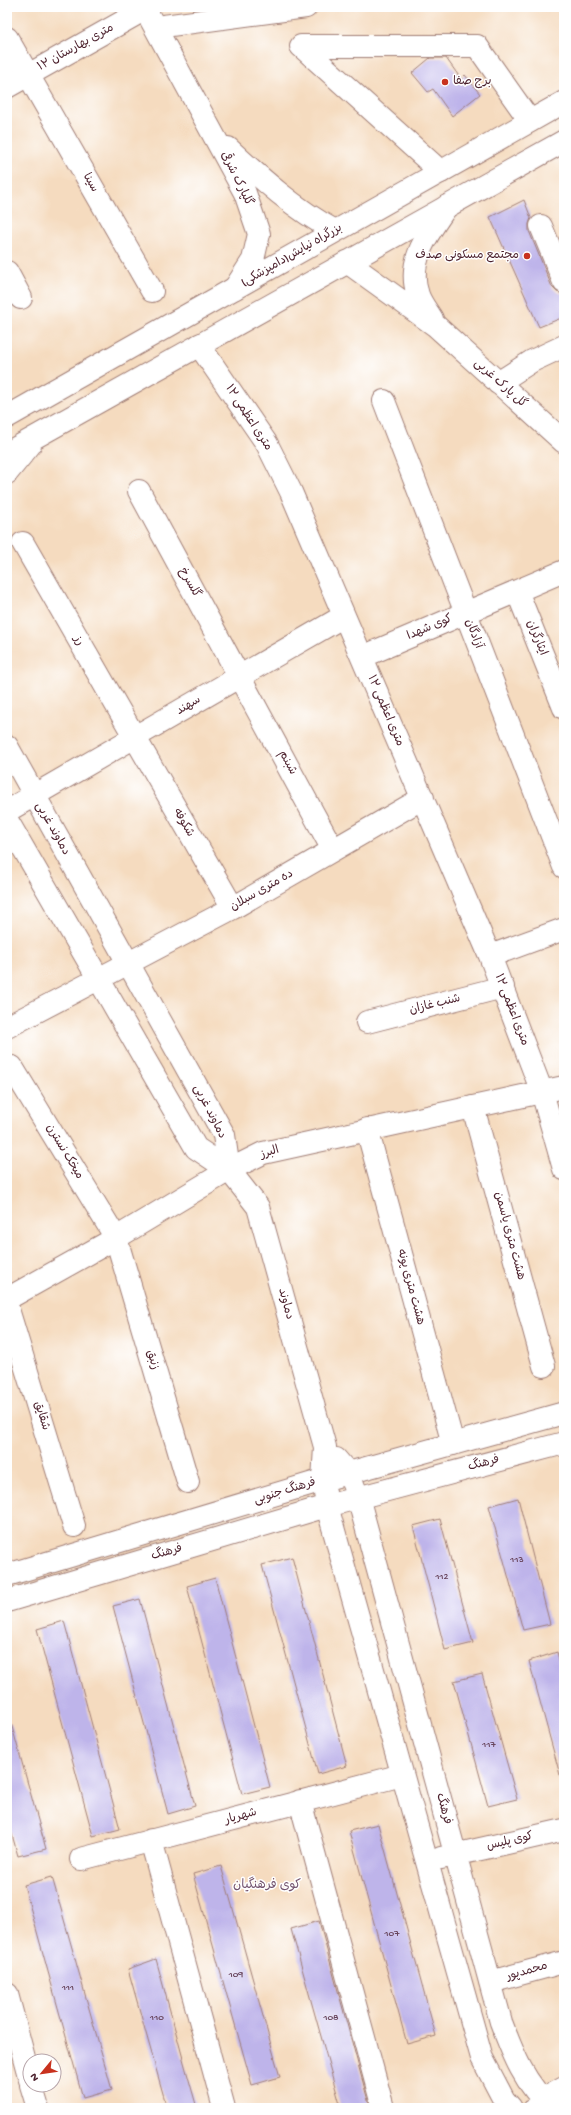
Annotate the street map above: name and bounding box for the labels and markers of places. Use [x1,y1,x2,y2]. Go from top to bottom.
place label: برج صفا [453,75,492,89]
marker: برج صفا [440,77,450,87]
place label: مجتمع مسکونی صدف [415,249,519,263]
marker: مجتمع مسکونی صدف [522,251,532,261]

